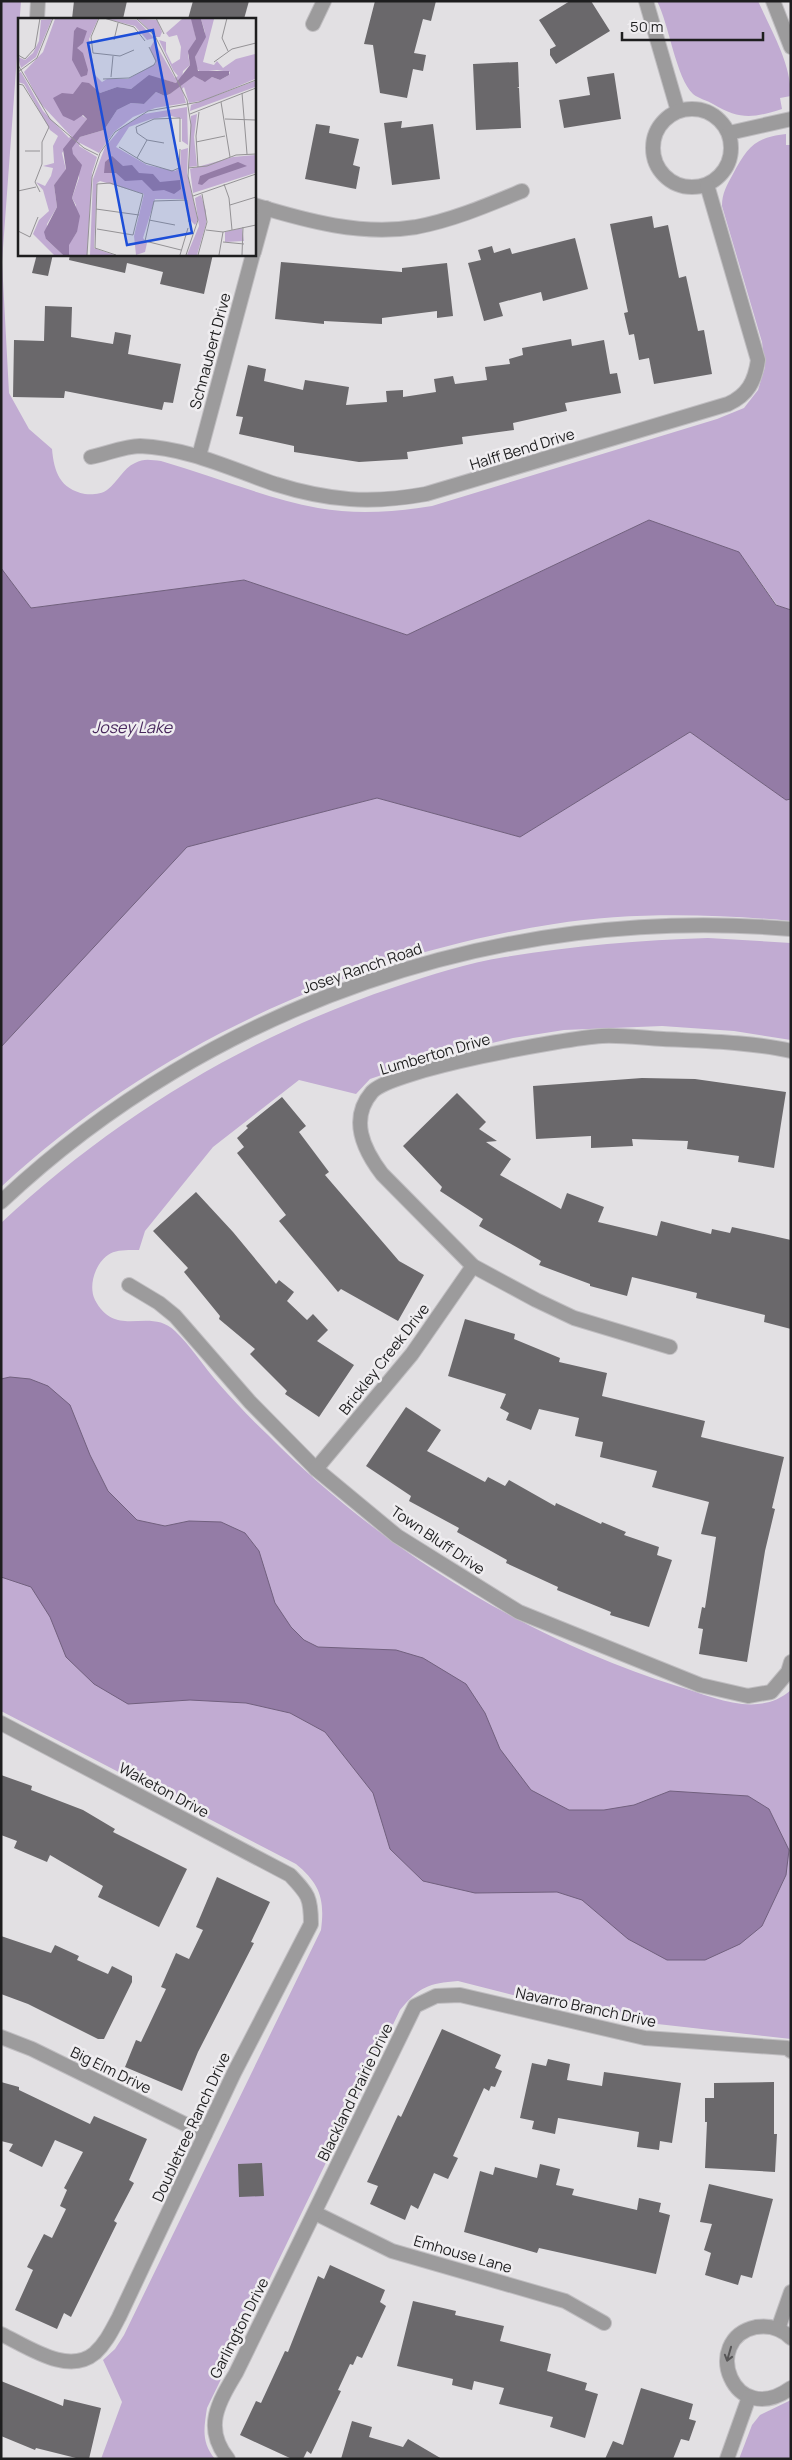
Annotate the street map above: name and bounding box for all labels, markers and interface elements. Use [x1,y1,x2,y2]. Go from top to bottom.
scale bar [622,10,763,42]
text: 50 m [630,16,664,37]
inset map [18,18,255,255]
street label: Schnaubert Drive [184,290,236,412]
street label: Halff Bend Drive [467,423,577,475]
water label: Josey Lake [92,716,174,738]
street label: Josey Ranch Road [299,938,425,998]
street label: Lumberton Drive [377,1028,493,1080]
street label: Brickley Creek Drive [334,1299,434,1419]
street label: Town Bluff Drive [387,1501,489,1579]
street label: Waketon Drive [115,1757,213,1823]
street label: Navarro Branch Drive [514,1982,658,2032]
street label: Blackland Prairie Drive [312,2019,398,2165]
street label: Big Elm Drive [67,2041,155,2099]
street label: Doubletree Ranch Drive [147,2049,235,2205]
street label: Emhouse Lane [411,2230,515,2278]
street label: Garlington Drive [205,2274,274,2382]
one-way arrow [723,2345,733,2361]

